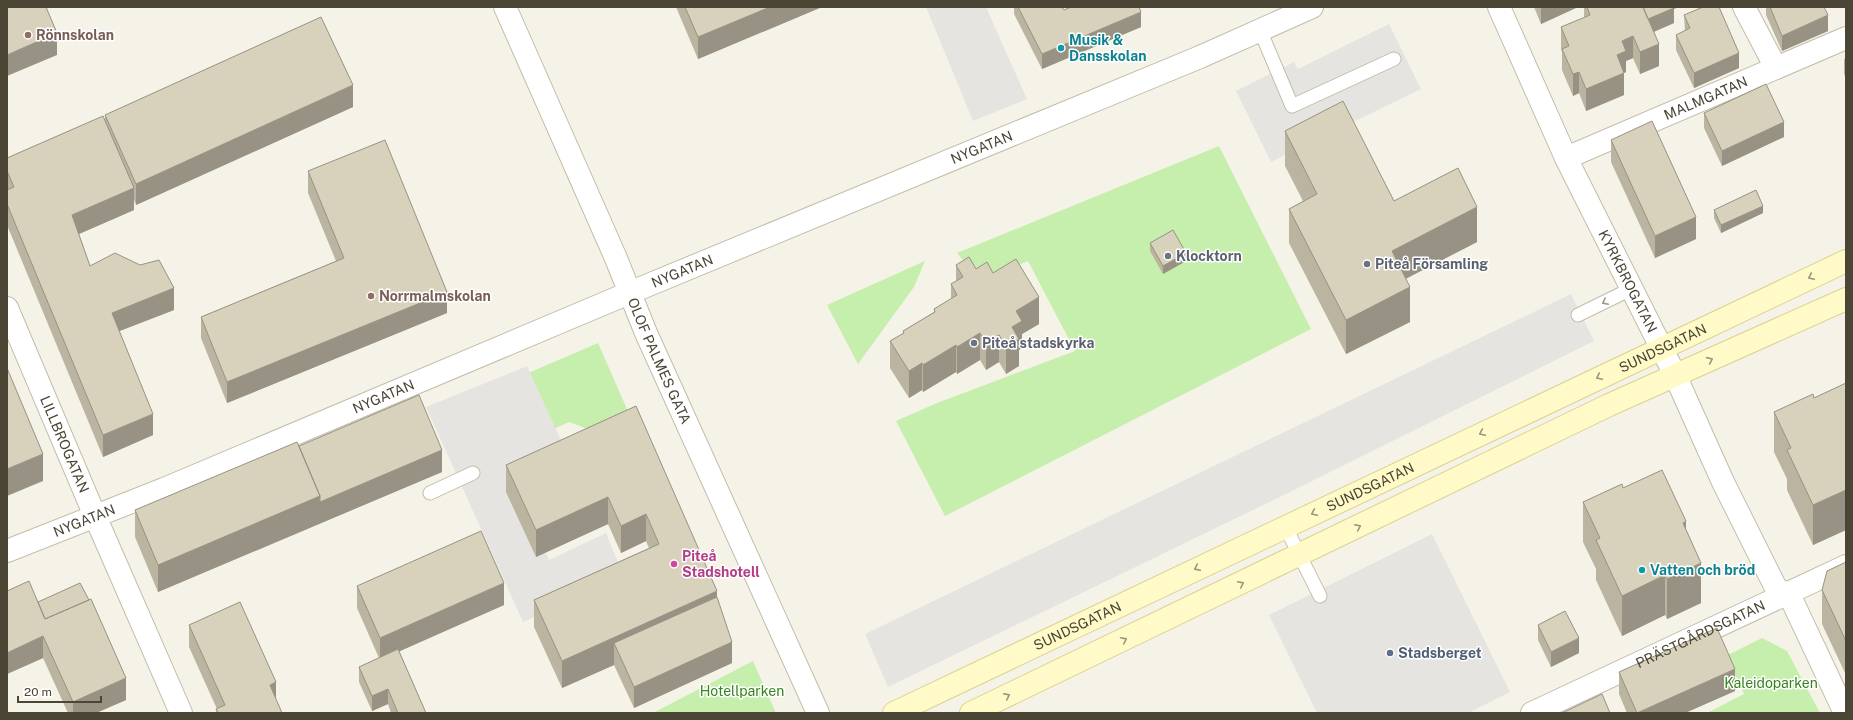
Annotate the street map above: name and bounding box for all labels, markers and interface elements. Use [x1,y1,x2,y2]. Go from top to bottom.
place label: Rönnskolan [36,27,114,43]
marker: Rönnskolan [23,30,33,40]
place label: Musik & Dansskolan [1069,32,1147,64]
marker: Musik & Dansskolan [1056,43,1066,53]
street label: MALMGATAN [1661,73,1750,123]
street label: NYGATAN [948,127,1015,167]
street label: KYRKBROGATAN [1595,227,1660,335]
place label: Klocktorn [1176,248,1242,264]
street label: NYGATAN [649,251,715,291]
marker: Klocktorn [1163,251,1173,261]
place label: Piteå Församling [1375,256,1488,272]
marker: Piteå Församling [1362,259,1372,269]
one-way arrow [1807,272,1815,280]
place label: Norrmalmskolan [379,288,491,304]
marker: Norrmalmskolan [366,291,376,301]
street label: OLOF PALMES GATA [625,295,694,426]
one-way arrow [1601,298,1609,305]
street label: SUNDSGATAN [1616,320,1709,376]
place label: Piteå stadskyrka [982,335,1094,351]
marker: Piteå stadskyrka [969,338,979,348]
one-way arrow [1707,356,1714,364]
one-way arrow [1596,372,1604,380]
street label: NYGATAN [350,376,417,417]
street label: LILLBROGATAN [37,393,92,495]
one-way arrow [1479,428,1486,436]
street label: SUNDSGATAN [1324,459,1417,515]
street label: NYGATAN [51,501,118,540]
one-way arrow [1311,508,1318,516]
one-way arrow [1354,524,1361,532]
place label: Piteå Stadshotell [682,548,760,580]
marker: Piteå Stadshotell [669,559,679,569]
place label: Vatten och bröd [1650,562,1755,578]
one-way arrow [1193,564,1201,571]
marker: Vatten och bröd [1637,565,1647,575]
one-way arrow [1237,581,1244,589]
street label: PRÄSTGÅRDSGATAN [1633,597,1768,671]
street label: SUNDSGATAN [1031,598,1124,654]
one-way arrow [1119,637,1127,645]
place label: Stadsberget [1398,645,1482,661]
marker: Stadsberget [1385,648,1395,658]
park label: Kaleidoparken [1724,675,1818,691]
scale bar [18,678,101,704]
park label: Hotellparken [700,683,784,699]
text: 20 m [24,685,52,699]
one-way arrow [1002,693,1010,701]

